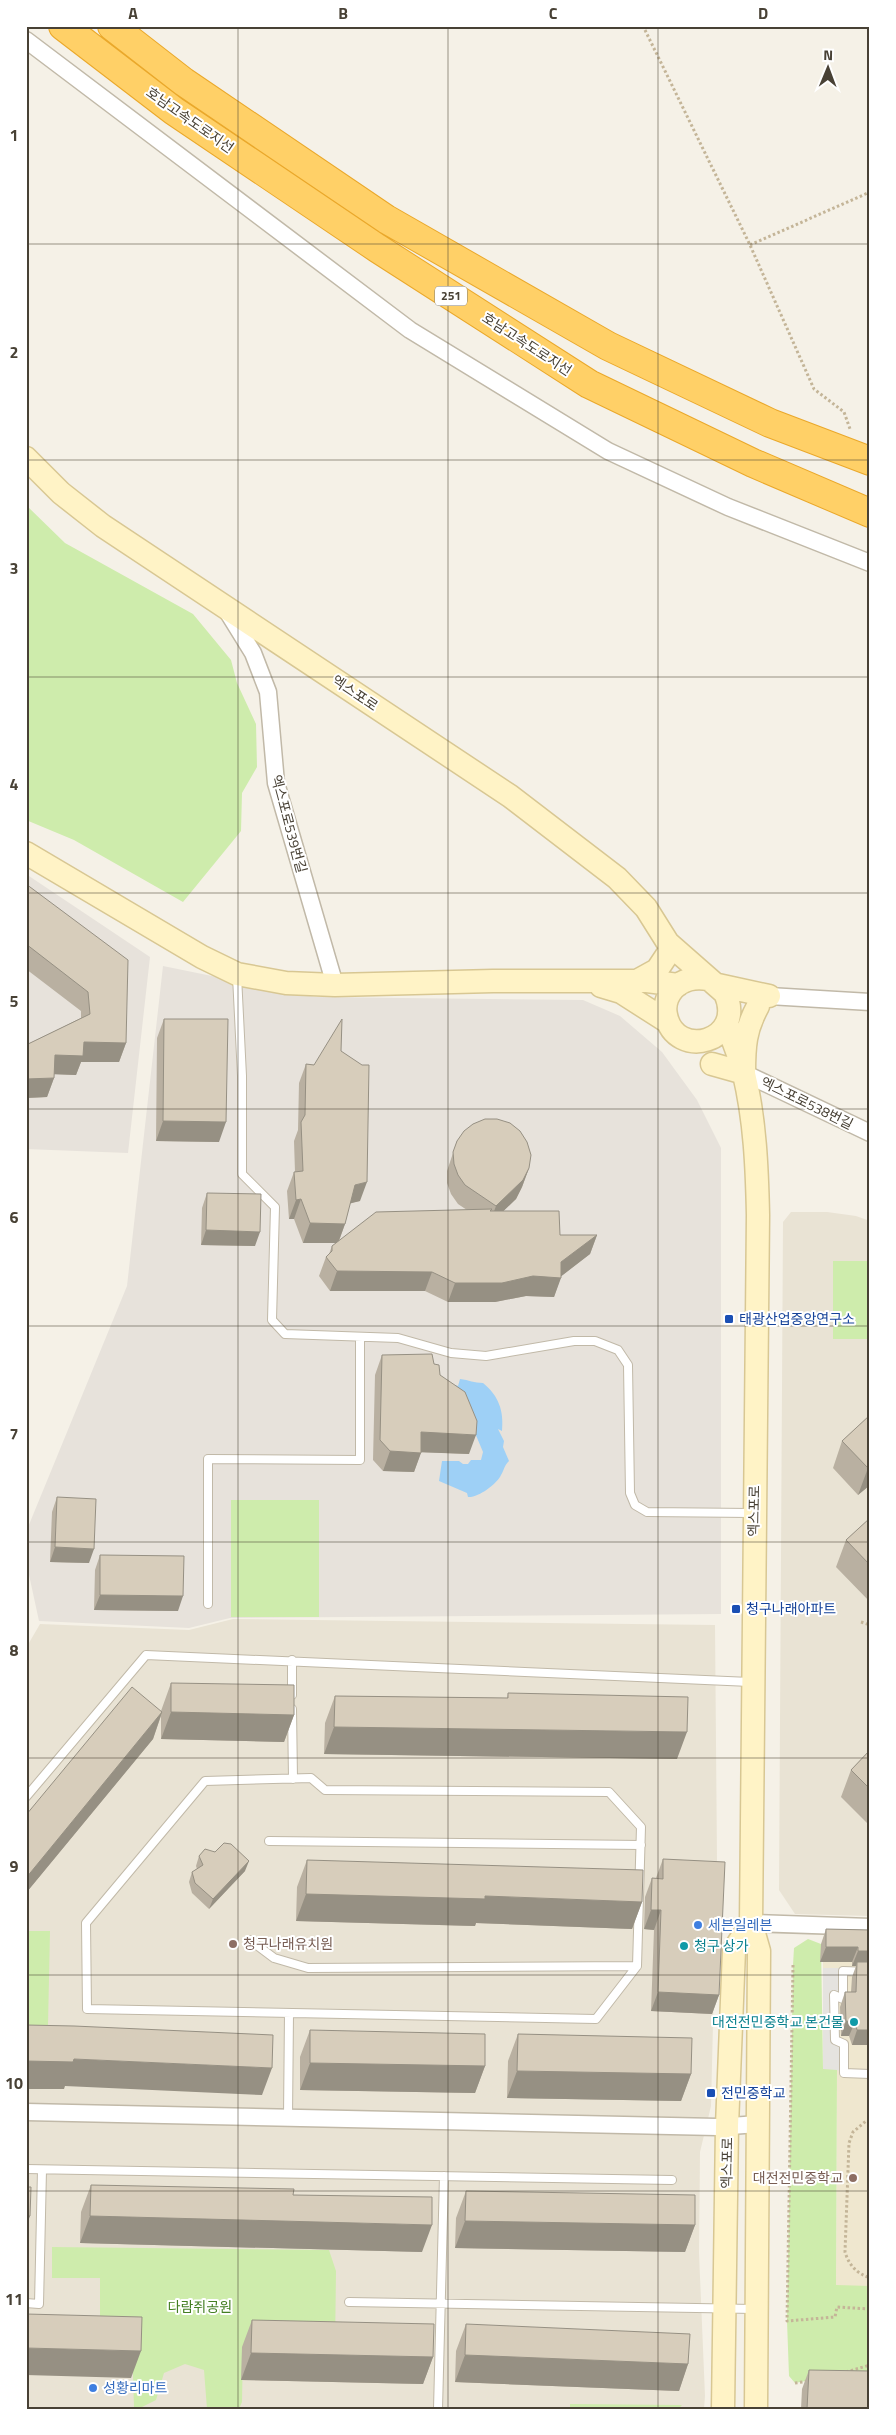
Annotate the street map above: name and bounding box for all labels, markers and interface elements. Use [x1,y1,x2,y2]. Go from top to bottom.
text: A [128,1,138,25]
text: B [338,1,348,25]
text: C [549,1,558,25]
text: D [758,1,768,25]
north arrow [804,42,854,92]
text: N [823,44,833,65]
street label: 호남고속도로지선 [142,81,239,158]
text: 1 [10,123,18,147]
road number: 251 [435,286,467,306]
street label: 호남고속도로지선 [478,307,576,380]
text: 2 [10,340,18,364]
text: 3 [10,556,18,580]
street label: 엑스포로 [328,669,383,716]
text: 4 [10,772,19,796]
street label: 엑스포로539번길 [266,772,313,875]
text: 5 [10,989,19,1013]
street label: 엑스포로538번길 [757,1071,857,1134]
text: 6 [10,1205,19,1229]
place label: 태광산업중앙연구소 [739,1308,855,1329]
marker: 태광산업중앙연구소 [723,1313,735,1325]
text: 7 [10,1422,18,1446]
street label: 엑스포로 [743,1485,764,1537]
place label: 청구나래아파트 [746,1598,836,1619]
marker: 청구나래아파트 [730,1603,742,1615]
text: 8 [10,1638,19,1662]
text: 9 [10,1854,19,1878]
place label: 세븐일레븐 [708,1914,773,1935]
marker: 세븐일레븐 [692,1919,704,1931]
place label: 청구나래유치원 [243,1933,333,1954]
place label: 청구 상가 [694,1935,749,1956]
marker: 청구나래유치원 [227,1938,239,1950]
marker: 청구 상가 [678,1940,690,1952]
place label: 대전전민중학교 본건물 [712,2011,844,2032]
marker: 대전전민중학교 본건물 [848,2016,860,2028]
text: 10 [5,2071,23,2095]
place label: 전민중학교 [721,2082,786,2103]
marker: 전민중학교 [705,2087,717,2099]
street label: 엑스포로 [716,2137,737,2189]
place label: 대전전민중학교 [753,2167,843,2188]
marker: 대전전민중학교 [847,2172,859,2184]
text: 11 [5,2287,23,2311]
park label: 다람쥐공원 [168,2296,232,2317]
place label: 성황리마트 [103,2377,168,2398]
marker: 성황리마트 [87,2382,99,2394]

